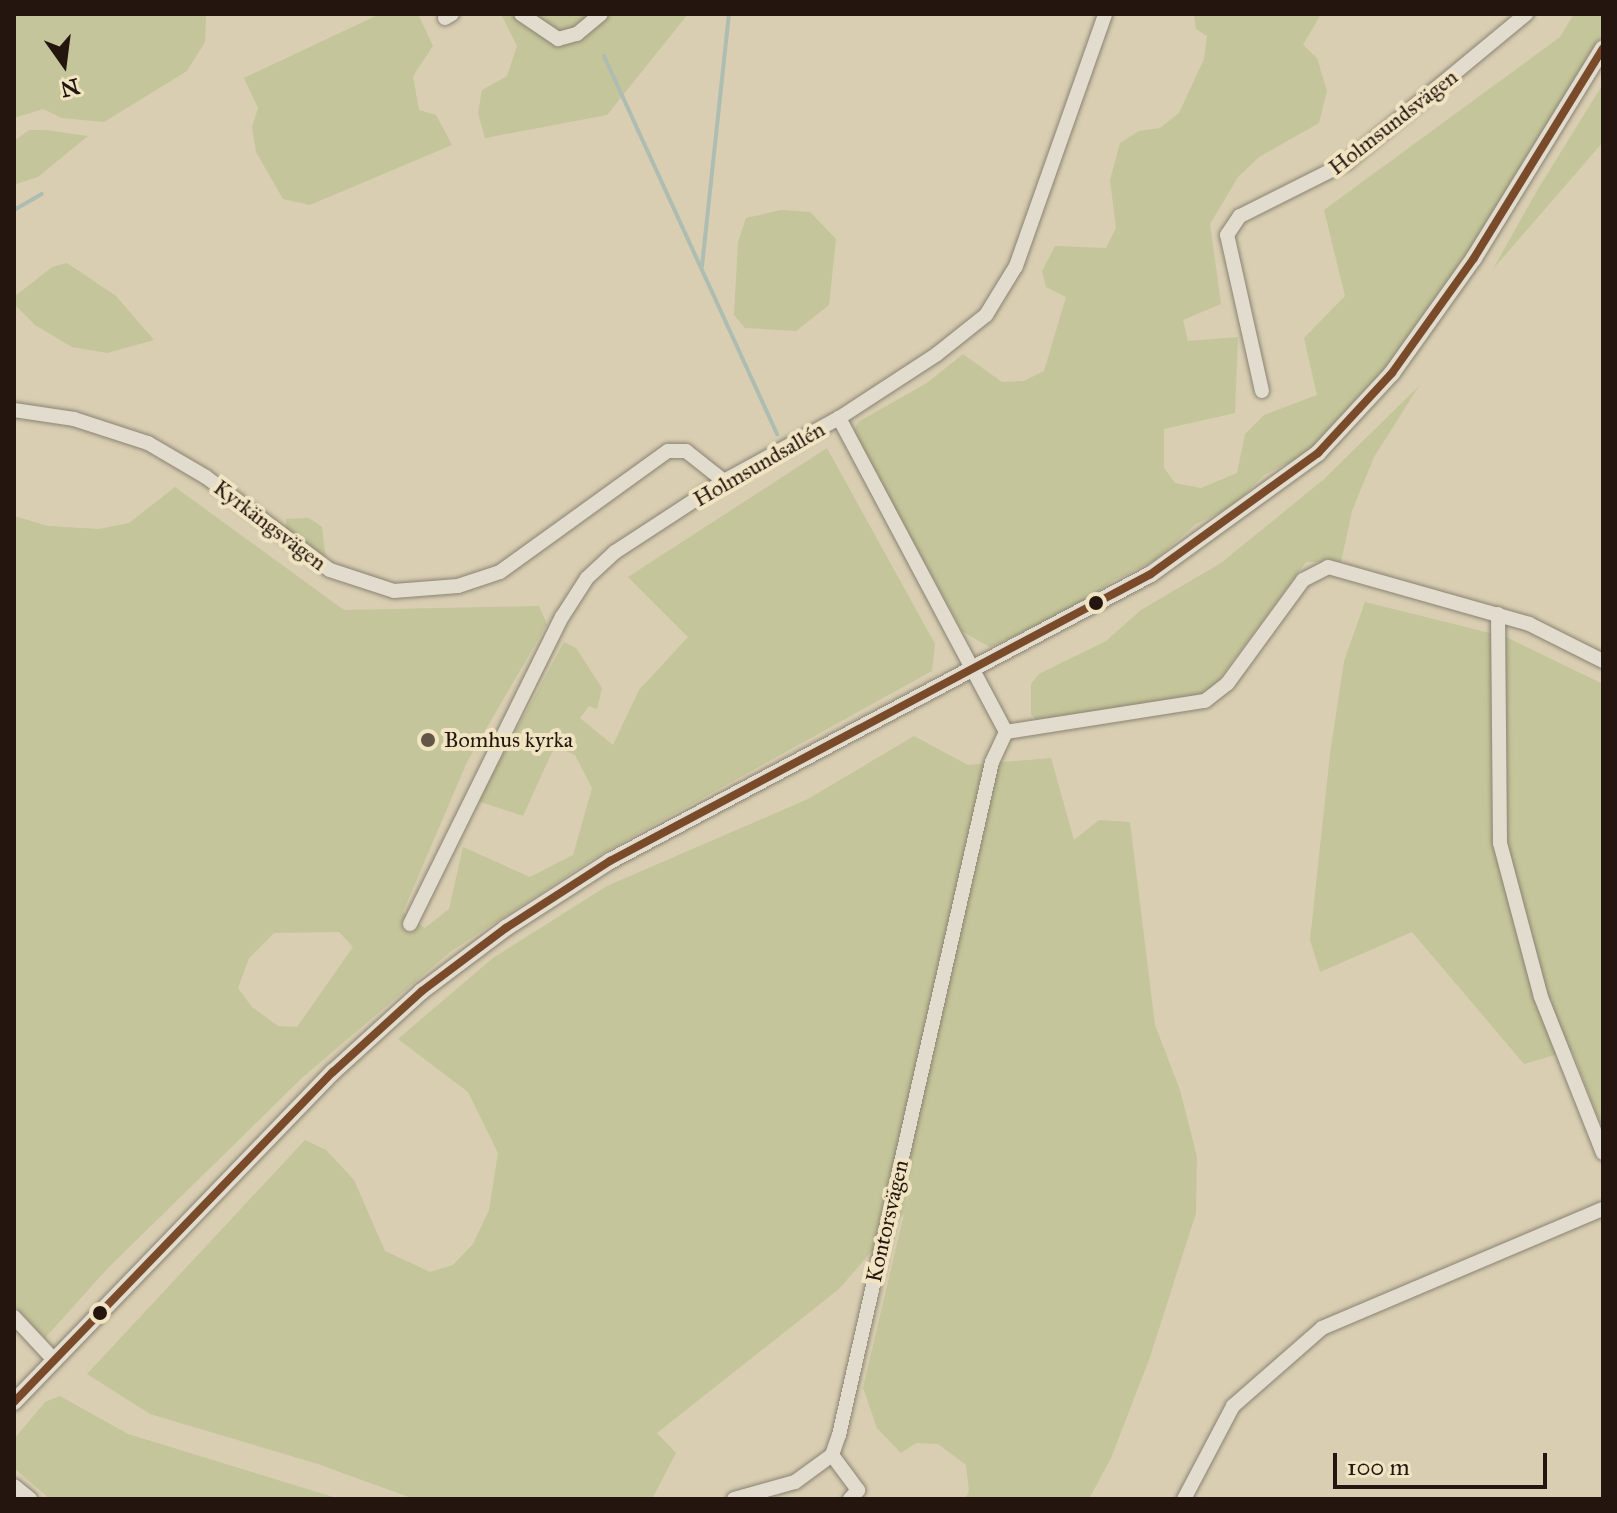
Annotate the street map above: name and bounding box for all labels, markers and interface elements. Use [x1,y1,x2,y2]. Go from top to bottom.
north arrow [24,24,104,104]
street label: Holmsundsvägen [1323,64,1463,180]
text: N [58,72,82,103]
street label: Holmsundsallén [689,416,829,512]
street label: Kyrkängsvägen [209,474,331,576]
unlabelled marker [1088,595,1104,611]
place label: Bomhus kyrka [444,727,573,753]
marker: Bomhus kyrka [419,731,437,749]
street label: Kontorsvägen [860,1157,914,1285]
unlabelled marker [92,1305,108,1321]
scale bar [1337,1437,1551,1487]
text: 100 m [1347,1452,1410,1482]

